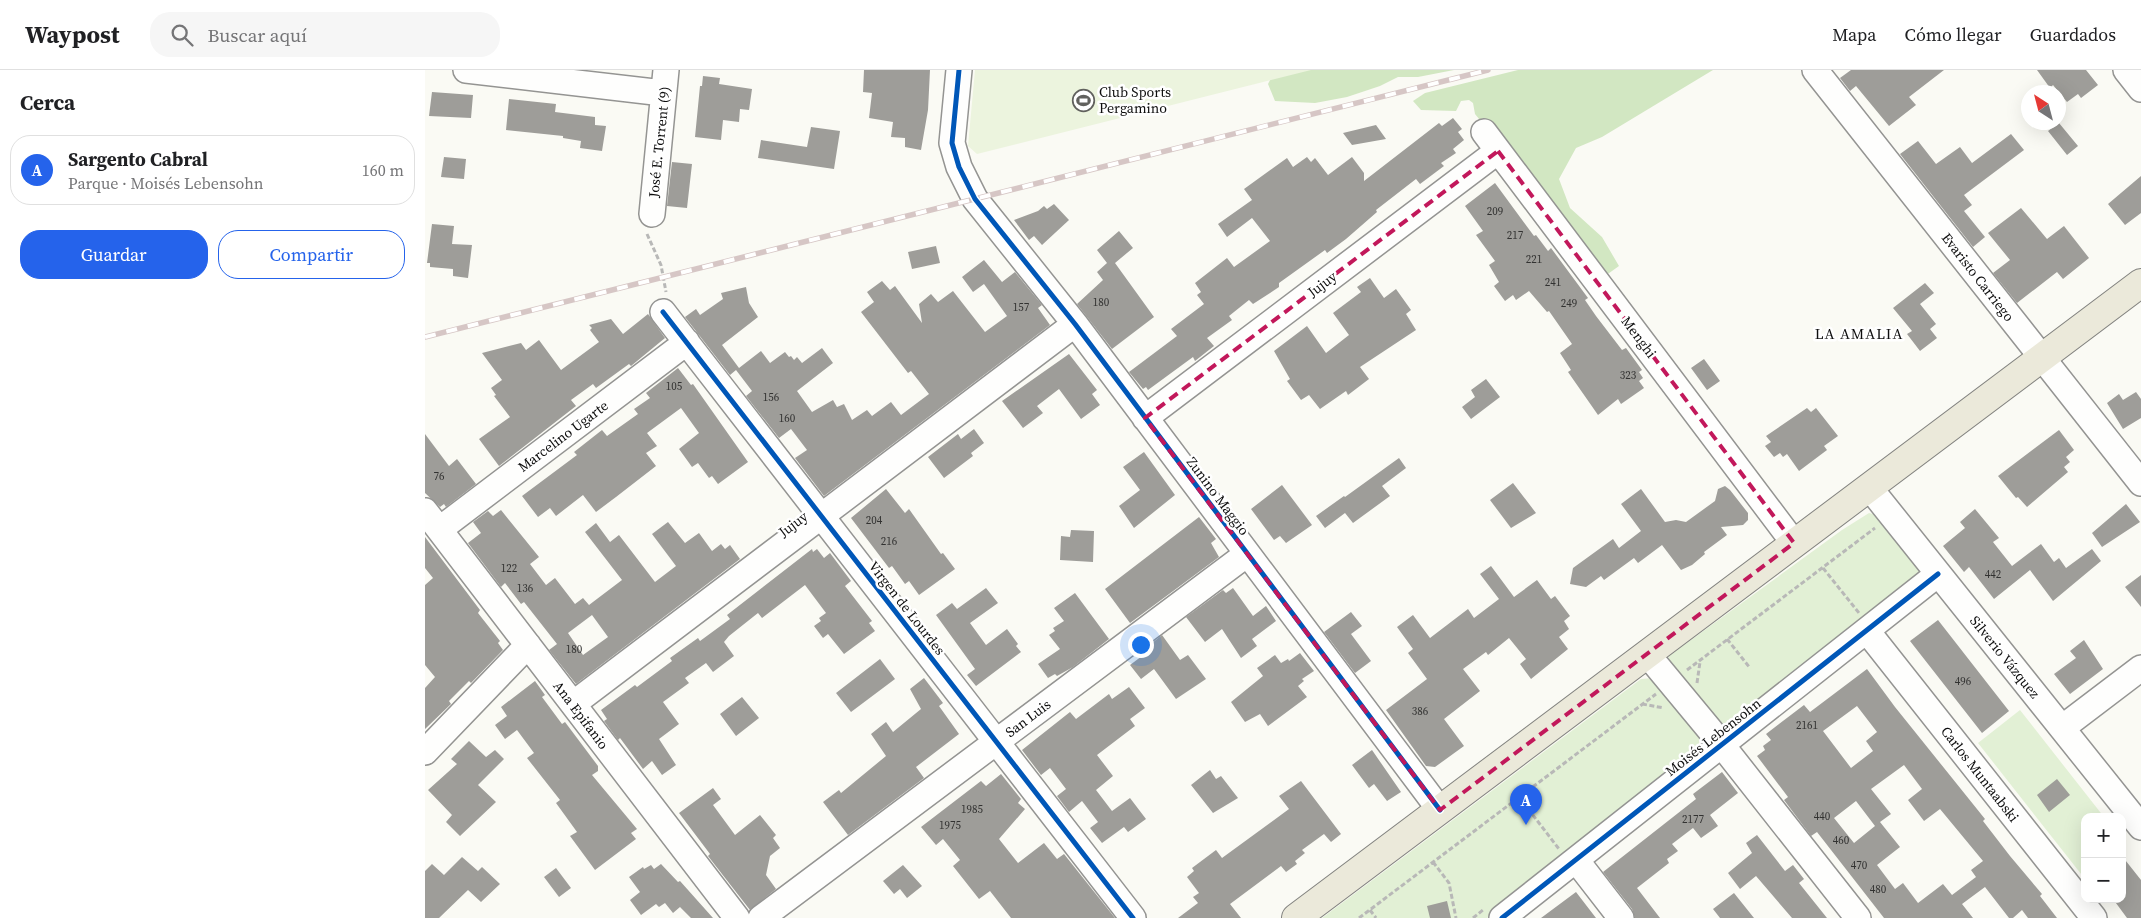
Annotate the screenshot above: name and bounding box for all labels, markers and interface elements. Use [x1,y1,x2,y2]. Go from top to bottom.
search box [150,12,500,57]
text: Waypost [25,18,120,51]
icon: search [168,21,196,49]
text: Buscar aquí [208,22,307,48]
text: Mapa [1832,22,1877,47]
text: Cómo llegar [1905,22,2002,47]
text: Guardados [2030,22,2116,47]
place label: Club Sports Pergamino [1099,82,1171,118]
north arrow [2021,85,2066,130]
street label: José E. Torrent (9) [643,86,675,199]
text: Cerca [20,88,75,117]
sports icon: Club Sports Pergamino [1071,88,1095,112]
text: Sargento Cabral [68,146,208,172]
text: A [32,159,42,181]
text: 160 m [362,159,404,181]
text: Parque · Moisés Lebensohn [68,172,264,194]
house number: 209 [1487,204,1503,219]
house number: 217 [1507,228,1524,243]
street label: Evaristo Carriego [1937,228,2019,326]
button: Guardar [20,230,208,279]
button: Compartir [218,230,405,279]
house number: 221 [1526,252,1542,267]
street label: Jujuy [1302,266,1341,302]
house number: 241 [1545,275,1561,290]
house number: 180 [1093,295,1110,310]
house number: 249 [1561,296,1577,311]
house number: 157 [1013,300,1030,315]
street label: Menghi [1617,312,1661,362]
district label: LA AMALIA [1815,323,1903,344]
house number: 323 [1620,368,1637,383]
house number: 105 [666,379,683,394]
house number: 156 [763,390,780,405]
street label: Marcelino Ugarte [514,395,612,477]
house number: 160 [779,411,796,426]
street label: Zunino Maggio [1182,453,1254,540]
house number: 76 [434,469,445,484]
street label: Jujuy [773,506,812,542]
house number: 204 [866,513,883,528]
house number: 216 [881,534,898,549]
street label: Virgen de Lourdes [864,557,950,659]
house number: 122 [501,561,518,576]
house number: 442 [1985,567,2002,582]
house number: 136 [517,581,534,596]
street label: Silverio Vázquez [1965,611,2045,703]
your location [1128,632,1154,658]
house number: 180 [566,642,583,657]
house number: 496 [1955,674,1972,689]
street label: Ana Epifanio [549,677,614,754]
street label: Moisés Lebensohn [1661,693,1765,781]
street label: San Luis [1001,694,1055,742]
house number: 386 [1412,704,1429,719]
house number: 2161 [1796,718,1818,733]
street label: Carlos Muntaabski [1936,722,2024,826]
pin: A [1510,784,1542,825]
house number: 1985 [961,802,983,817]
house number: 440 [1814,809,1831,824]
house number: 2177 [1682,812,1704,827]
map controls [2081,813,2126,903]
button: + [2081,813,2126,858]
house number: 1975 [939,818,961,833]
house number: 460 [1833,833,1850,848]
house number: 470 [1851,858,1868,873]
button: − [2081,858,2126,903]
house number: 480 [1870,882,1887,897]

